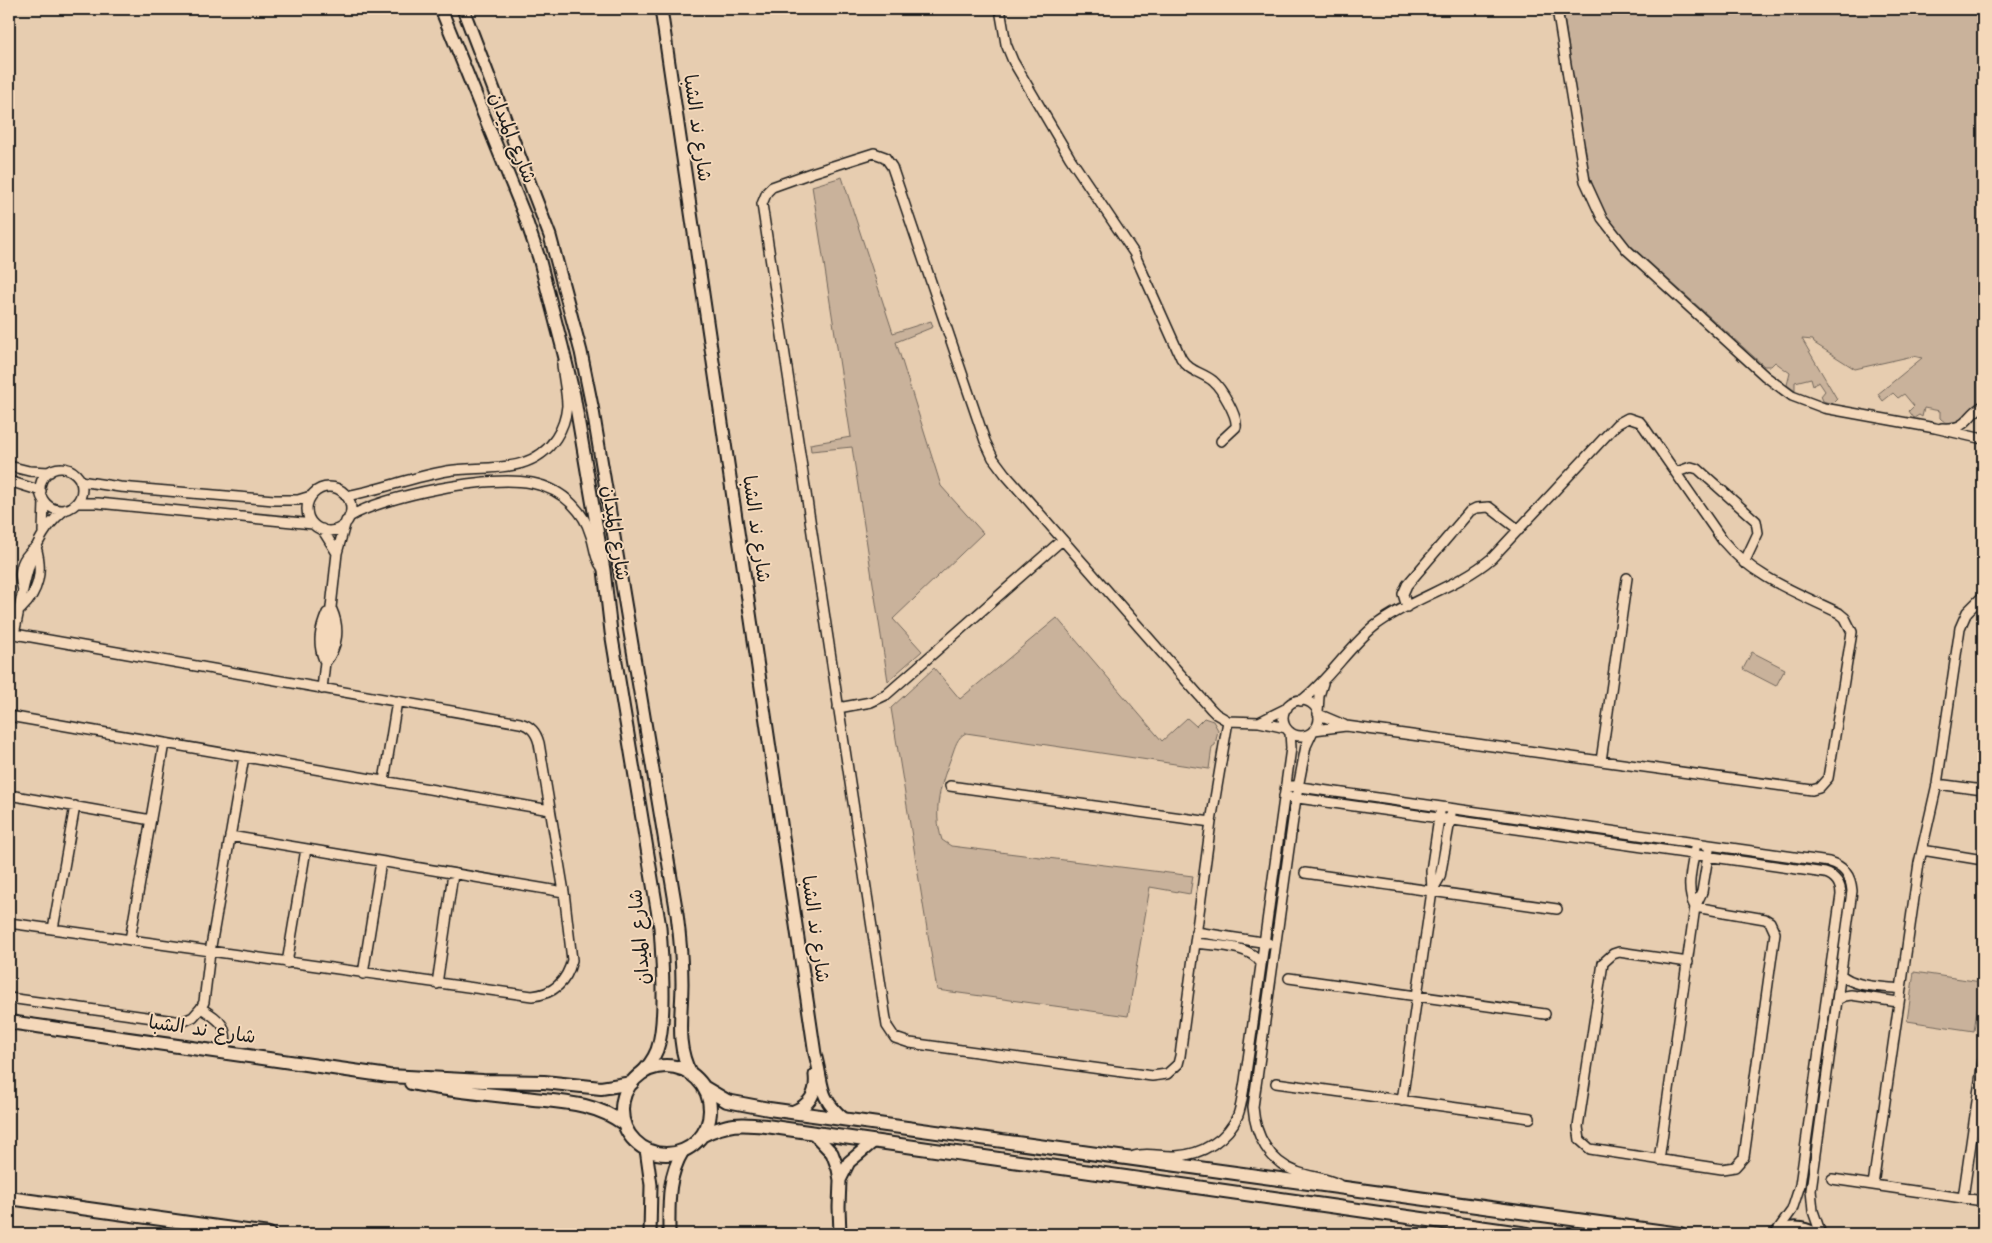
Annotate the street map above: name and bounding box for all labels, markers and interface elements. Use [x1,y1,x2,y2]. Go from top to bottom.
street label: شارع ند الشبا [676,73,718,183]
street label: شارع الميدان [481,88,543,188]
street label: شارع ند الشبا [735,474,777,584]
street label: شارع الميدان [594,483,636,583]
street label: شارع ند الشبا [794,874,836,984]
street label: شارع الميدان [622,888,658,986]
street label: شارع ند الشبا [147,1009,257,1051]

